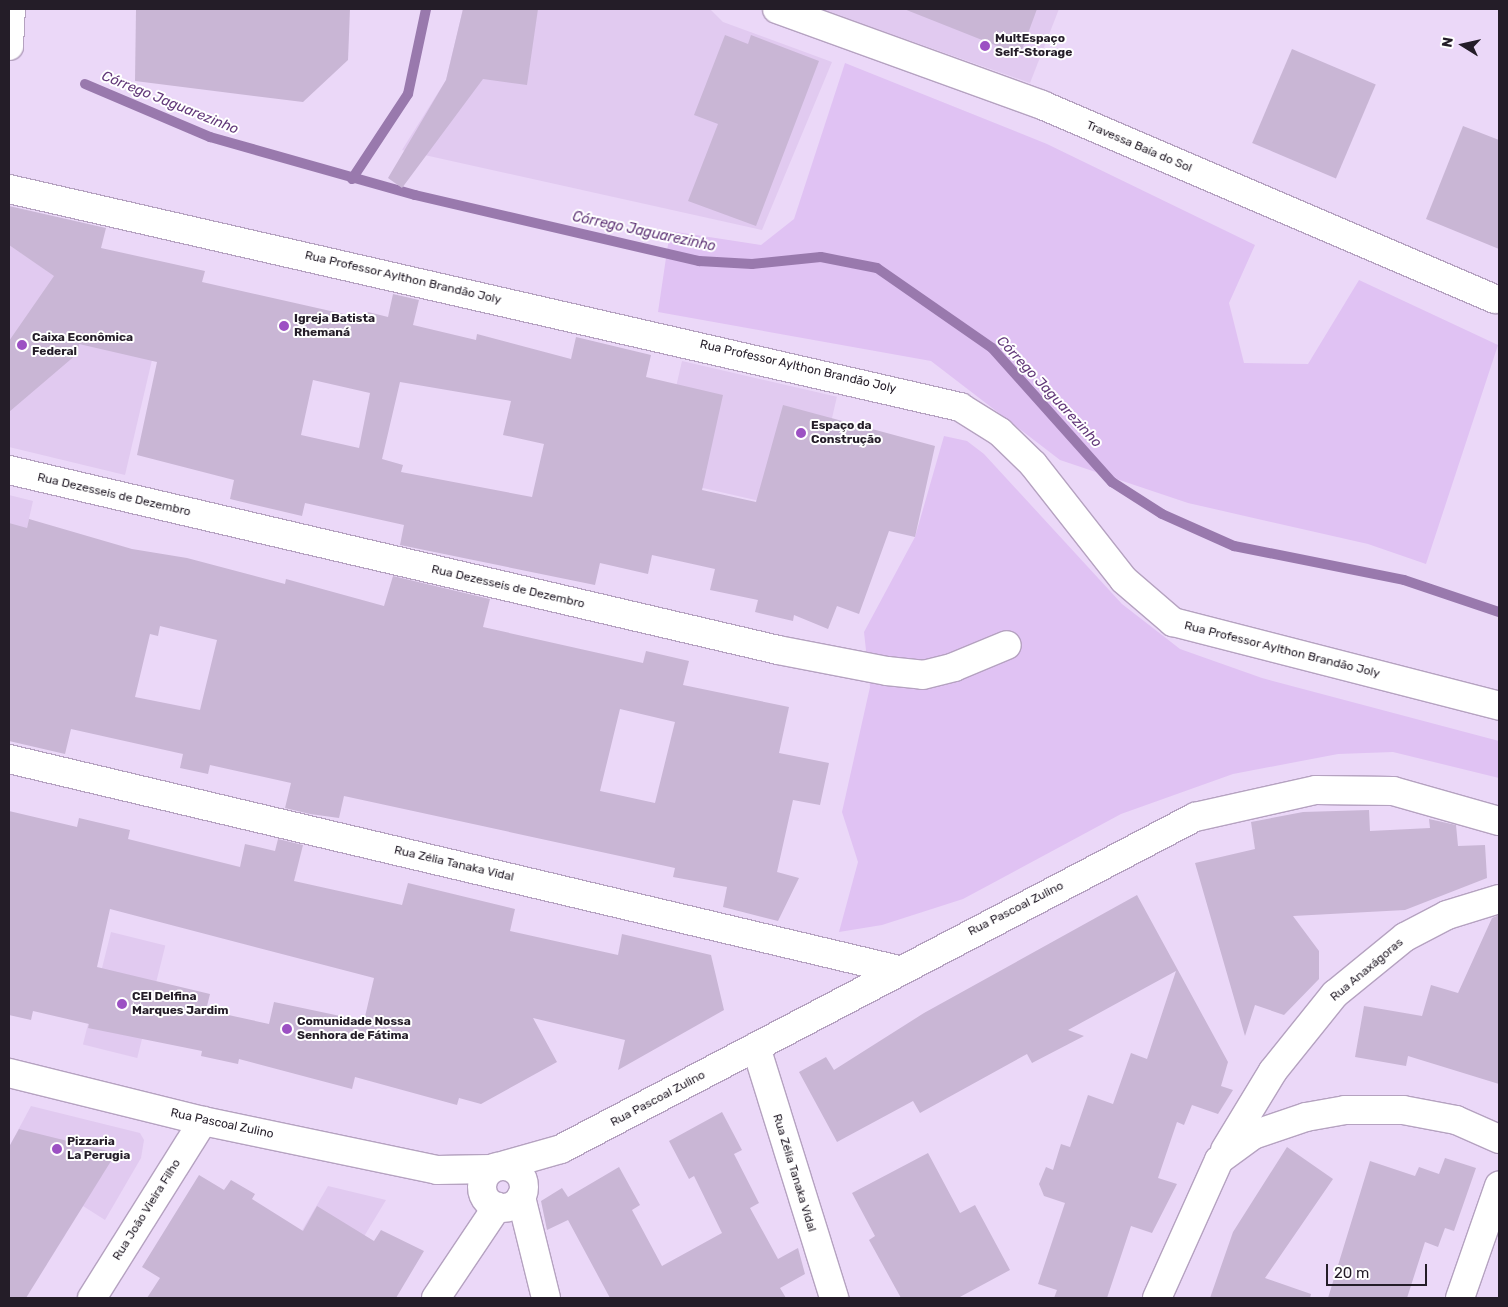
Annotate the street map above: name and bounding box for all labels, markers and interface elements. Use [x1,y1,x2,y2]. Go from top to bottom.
north arrow [1438,20,1488,70]
place label: MultEspaço Self-Storage [995,32,1072,60]
text: N [1438,36,1457,49]
marker: MultEspaço Self-Storage [979,40,991,52]
water label: Córrego Jaguarezinho [99,68,241,138]
street label: Travessa Baía do Sol [1084,118,1194,176]
water label: Córrego Jaguarezinho [571,209,717,255]
street label: Rua Professor Aylthon Brandão Joly [303,248,503,308]
place label: Igreja Batista Rhemaná [294,312,375,340]
marker: Igreja Batista Rhemaná [278,320,290,332]
place label: Caixa Econômica Federal [32,331,133,359]
water label: Córrego Jaguarezinho [993,333,1105,451]
street label: Rua Professor Aylthon Brandão Joly [698,337,898,397]
marker: Caixa Econômica Federal [16,339,28,351]
place label: Espaço da Construção [811,419,881,447]
marker: Espaço da Construção [795,427,807,439]
street label: Rua Dezesseis de Dezembro [36,470,192,520]
street label: Rua Dezesseis de Dezembro [430,562,586,612]
street label: Rua Professor Aylthon Brandão Joly [1182,619,1382,681]
street label: Rua Zélia Tanaka Vidal [392,843,516,885]
street label: Rua Pascoal Zulino [966,879,1066,939]
street label: Rua Anaxágoras [1328,935,1406,1005]
place label: CEI Delfina Marques Jardim [132,990,228,1018]
marker: CEI Delfina Marques Jardim [116,998,128,1010]
place label: Comunidade Nossa Senhora de Fátima [297,1015,411,1043]
marker: Comunidade Nossa Senhora de Fátima [281,1023,293,1035]
street label: Rua Pascoal Zulino [608,1068,708,1130]
street label: Rua Pascoal Zulino [169,1106,275,1142]
street label: Rua Zélia Tanaka Vidal [769,1112,819,1234]
place label: Pizzaria La Perugia [67,1135,130,1163]
marker: Pizzaria La Perugia [51,1143,63,1155]
street label: Rua João Vieira Filho [110,1157,184,1263]
scale bar [1328,1254,1429,1286]
text: 20 m [1334,1264,1369,1282]

